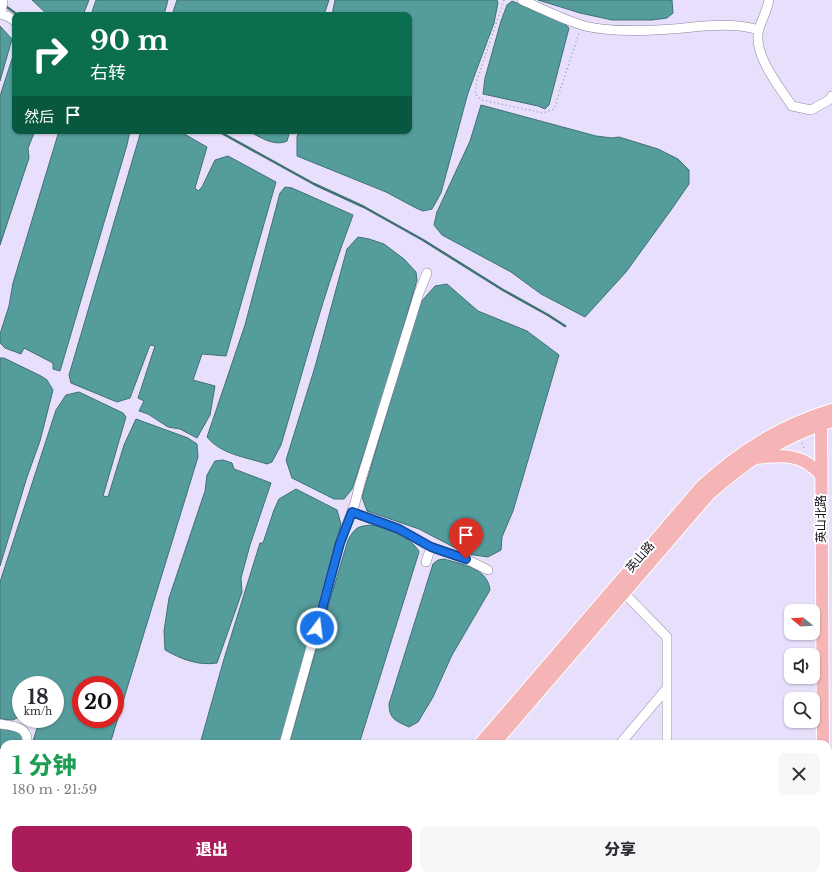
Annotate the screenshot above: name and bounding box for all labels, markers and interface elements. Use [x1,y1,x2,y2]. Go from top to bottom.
text: 90 m [90,23,168,58]
icon: right [24,28,76,80]
text: 右转 [90,62,126,84]
icon: arrive [62,104,84,126]
text: 然后 [24,107,54,126]
street label: 英山北路 [813,495,828,543]
pin [449,518,483,559]
icon: arrive [455,524,477,546]
street label: 英山路 [622,538,657,575]
north arrow [784,604,820,640]
map controls [784,604,820,728]
position arrow [296,607,338,649]
button: sound [784,648,820,684]
speed limit sign: 20 [72,676,124,728]
text: 18 [27,685,49,709]
button: search [784,692,820,728]
text: km/h [24,705,52,718]
text: 1 分钟 [12,751,77,780]
button: close [778,753,820,795]
text: 180 m · 21:59 [12,781,97,798]
button: 退出 [12,826,412,872]
button: 分享 [420,826,820,872]

